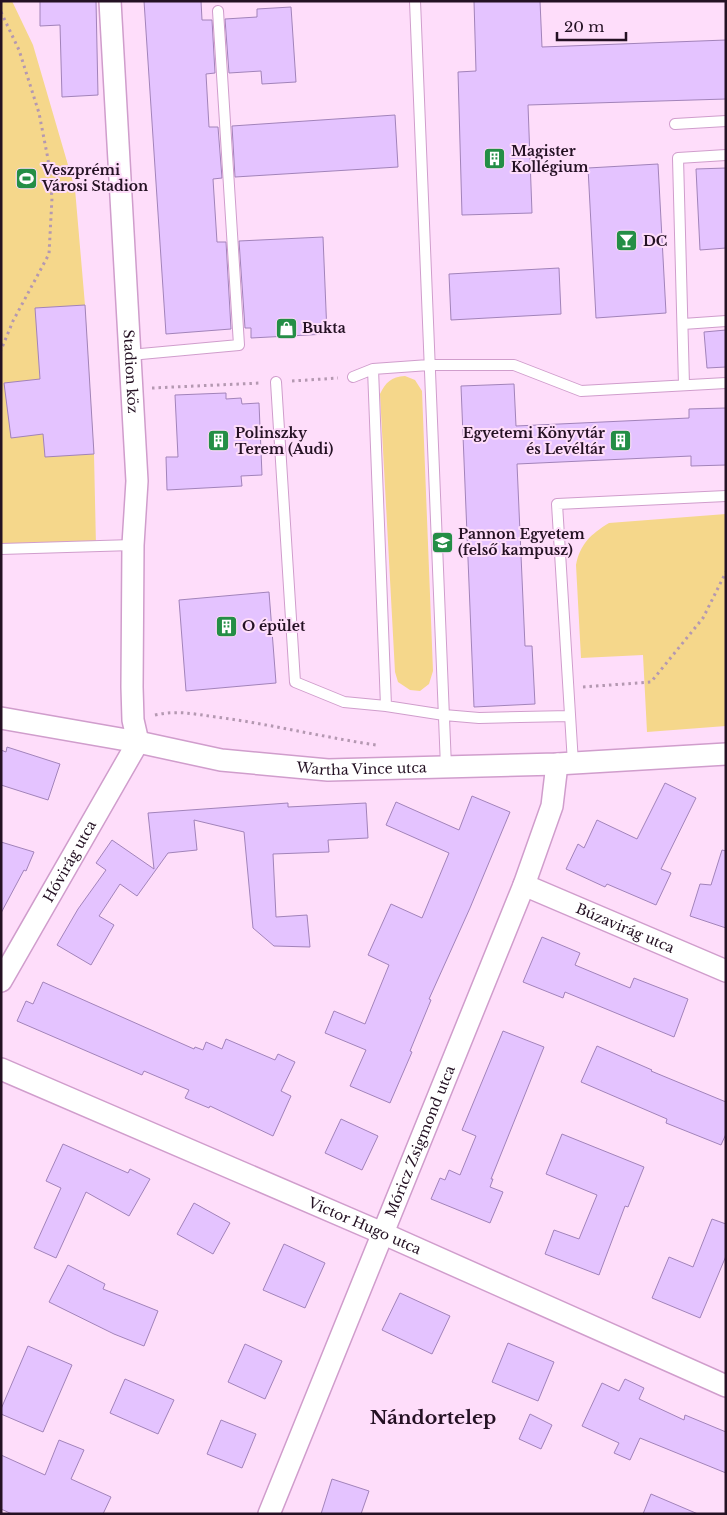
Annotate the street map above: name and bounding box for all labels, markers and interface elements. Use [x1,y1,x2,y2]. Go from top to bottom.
scale bar [557,10,626,42]
text: 20 m [564,17,604,36]
place label: Magister Kollégium [511,142,589,176]
building icon: Magister Kollégium [483,147,507,171]
place label: Veszprémi Városi Stadion [41,161,148,195]
sports icon: Veszprémi Városi Stadion [14,166,38,190]
bar icon: DC [615,229,639,253]
place label: DC [643,232,667,250]
shop icon: Bukta [274,316,298,340]
place label: Bukta [302,319,346,337]
street label: Stadion köz [119,329,142,414]
place label: Polinszky Terem (Audi) [235,424,333,458]
place label: Egyetemi Könyvtár és Levéltár [463,424,605,458]
building icon: Polinszky Terem (Audi) [207,429,231,453]
building icon: Egyetemi Könyvtár és Levéltár [609,429,633,453]
place label: Pannon Egyetem (felső kampusz) [458,525,585,559]
school or university icon: Pannon Egyetem (felső kampusz) [430,530,454,554]
building icon: O épület [214,614,238,638]
place label: O épület [242,617,306,635]
street label: Wartha Vince utca [295,758,427,779]
street label: Hóvirág utca [39,817,100,905]
street label: Búzavirág utca [573,899,677,957]
street label: Móricz Zsigmond utca [381,1063,459,1220]
street label: Victor Hugo utca [304,1193,424,1258]
district label: Nándortelep [370,1406,496,1429]

